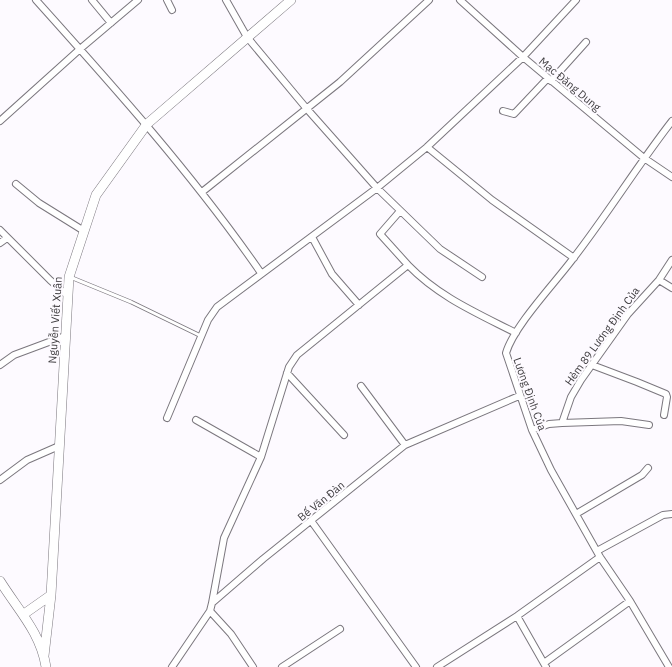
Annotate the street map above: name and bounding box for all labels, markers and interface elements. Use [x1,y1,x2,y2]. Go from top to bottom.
street label: Mạc Đăng Dung [536,54,604,114]
street label: Nguyễn Viết Xuân [45,276,65,364]
street label: Hẻm 89 Lương Định Của [562,284,643,388]
street label: Lương Định Của [510,356,550,433]
street label: Bế Văn Đàn [295,478,347,524]

